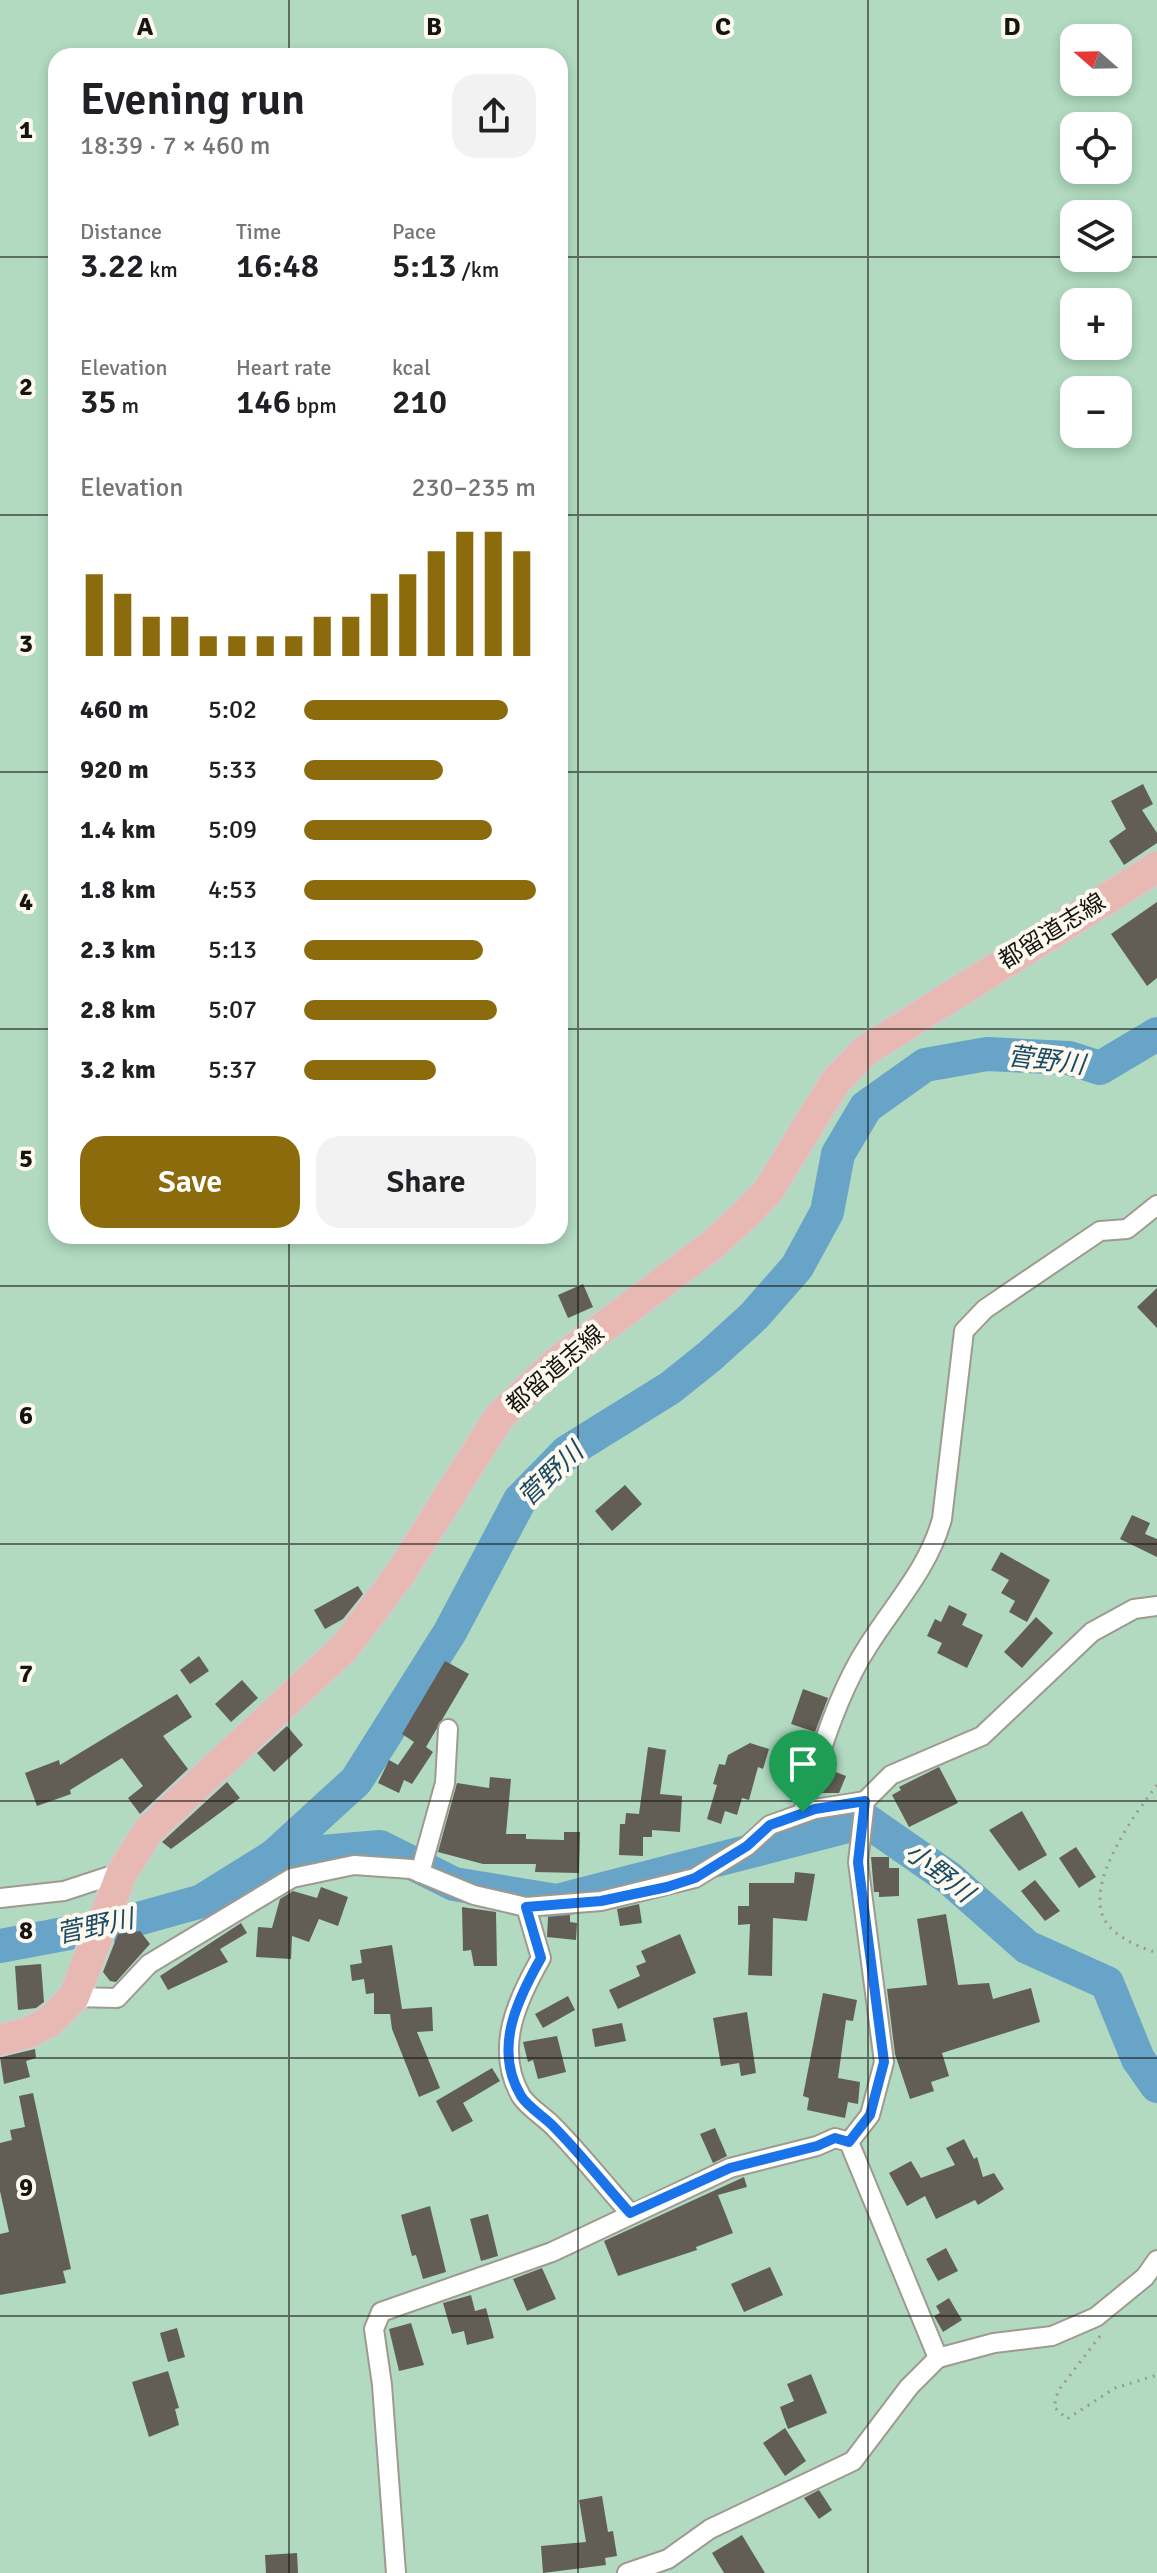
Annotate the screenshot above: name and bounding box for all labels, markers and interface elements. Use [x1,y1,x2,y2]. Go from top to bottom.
text: A [137,11,154,43]
text: B [426,11,442,43]
text: C [715,11,731,43]
text: D [1003,11,1021,43]
north arrow [1060,24,1132,96]
map controls [1060,24,1132,448]
text: Evening run [80,73,305,127]
button: share [452,74,536,158]
button: locate [1060,112,1132,184]
text: 1 [19,114,33,146]
text: 18:39 · 7 × 460 m [80,130,271,162]
button: layers [1060,200,1132,272]
text: Distance [80,218,162,245]
text: Time [236,218,281,245]
text: Pace [392,218,436,245]
text: 3.22 [80,245,144,287]
text: 16:48 [236,245,319,287]
text: 5:13 [392,245,457,287]
text: km [144,256,178,283]
text: /km [457,256,499,283]
button: + [1060,288,1132,360]
text: Elevation [80,354,168,381]
text: Heart rate [236,354,331,381]
text: kcal [392,354,431,381]
text: 2 [19,371,33,403]
button: − [1060,376,1132,448]
text: 35 [80,381,117,423]
text: 146 [236,381,291,423]
text: 210 [392,381,447,423]
text: m [117,392,139,419]
text: bpm [291,392,337,419]
text: Elevation [80,472,184,504]
text: 230–235 m [412,472,536,504]
text: 3 [19,628,33,660]
text: 460 m [80,694,149,726]
text: 5:02 [208,694,257,726]
text: 920 m [80,754,149,786]
text: 5:33 [208,754,257,786]
text: 1.4 km [80,814,156,846]
text: 5:09 [208,814,257,846]
text: 1.8 km [80,874,156,906]
text: 4:53 [208,874,257,906]
text: 4 [19,886,33,918]
street label: 都留道志線 [993,886,1111,976]
text: 2.3 km [80,934,156,966]
text: 5:13 [208,934,257,966]
text: 2.8 km [80,994,156,1026]
text: 5:07 [208,994,257,1026]
water label: 菅野川 [1005,1040,1090,1082]
text: 3.2 km [80,1054,156,1086]
text: 5:37 [208,1054,257,1086]
button: Save [80,1136,300,1228]
button: Share [316,1136,536,1228]
text: 5 [19,1143,33,1175]
street label: 都留道志線 [500,1318,610,1420]
text: 6 [19,1400,33,1432]
water label: 菅野川 [512,1434,592,1514]
text: 7 [19,1658,33,1690]
pin [769,1730,837,1812]
icon: arrive [781,1742,825,1786]
water label: 小野川 [898,1836,982,1911]
water label: 菅野川 [54,1903,139,1951]
text: 8 [19,1915,33,1947]
text: 9 [19,2172,33,2204]

